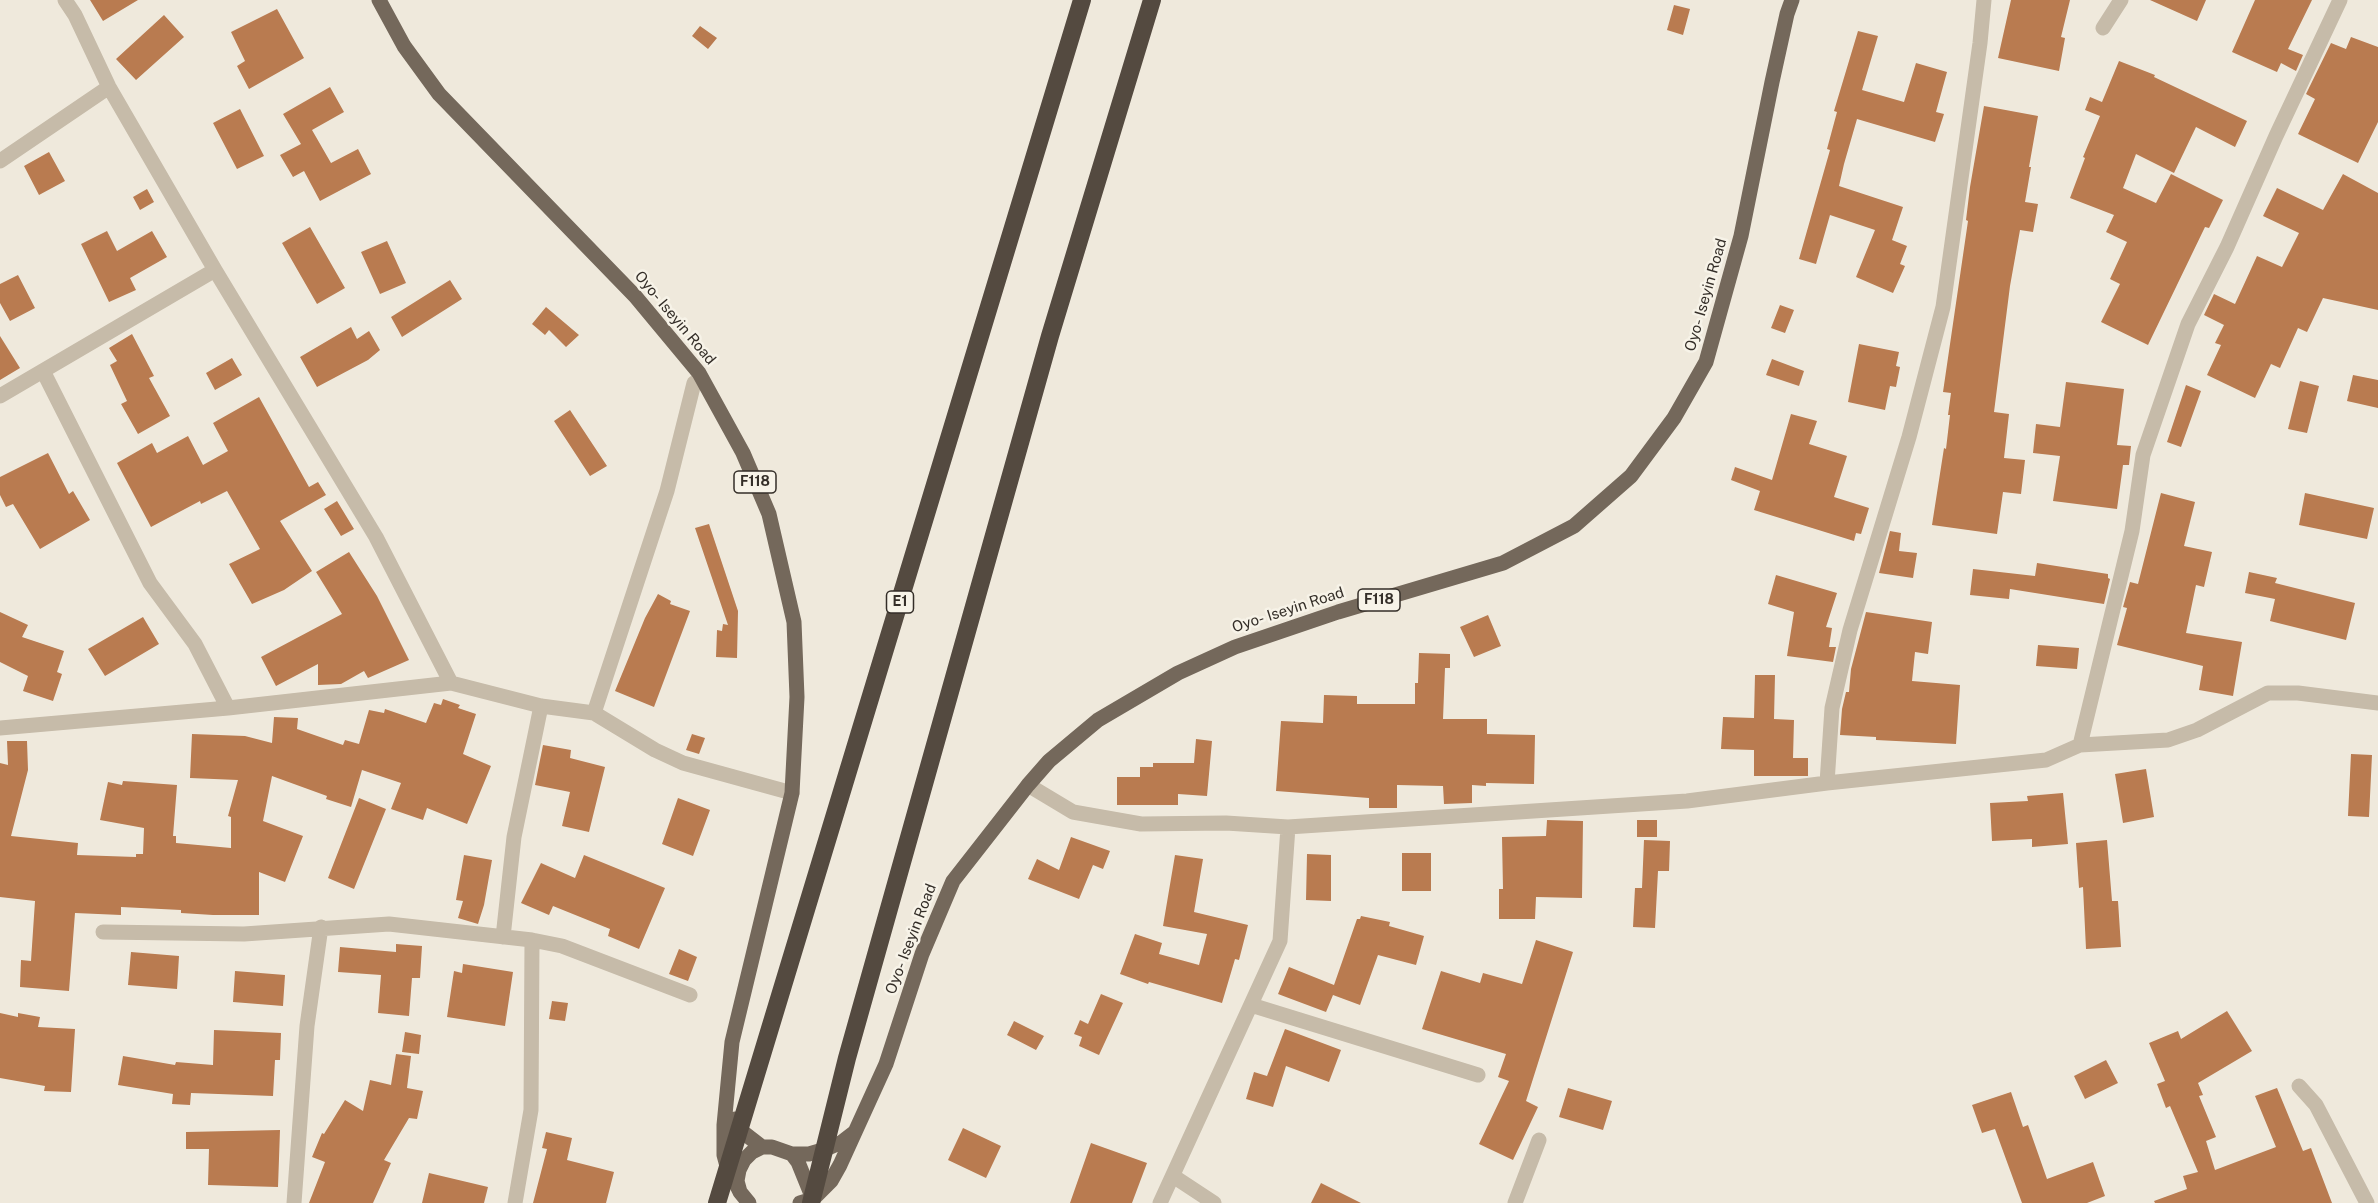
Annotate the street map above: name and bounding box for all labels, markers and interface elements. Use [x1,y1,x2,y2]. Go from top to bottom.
street label: Oyo- Iseyin Road [1681,236,1731,354]
street label: Oyo- Iseyin Road [631,268,719,368]
road number: F118 [734,471,776,493]
street label: Oyo- Iseyin Road [1230,583,1346,637]
road number: F118 [1358,589,1400,611]
road number: E1 [886,591,914,613]
street label: Oyo- Iseyin Road [882,881,940,997]

